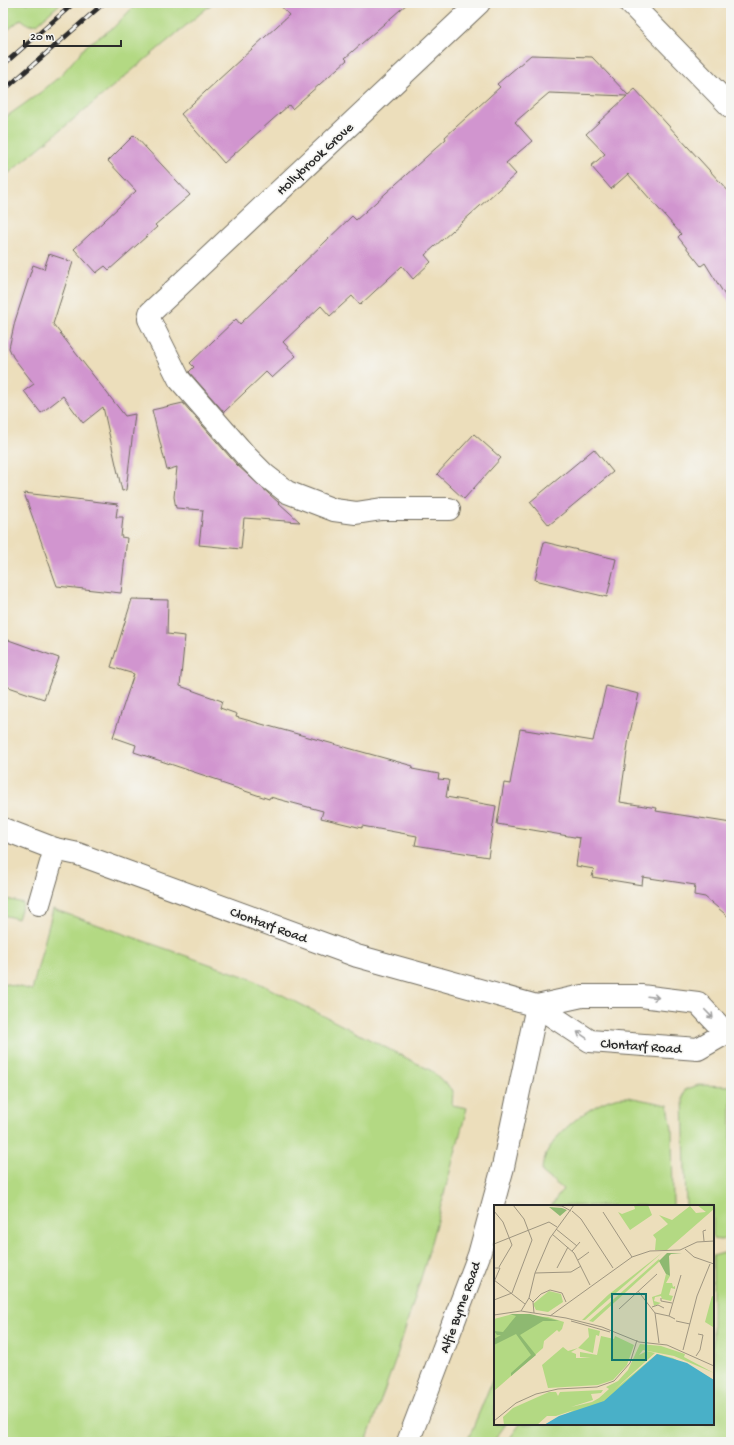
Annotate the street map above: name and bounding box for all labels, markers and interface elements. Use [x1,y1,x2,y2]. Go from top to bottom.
scale bar [24,22,121,48]
text: 20 m [30,31,55,45]
street label: Hollybrook Grove [274,119,358,200]
street label: Clontarf Road [227,904,311,949]
one-way arrow [646,993,659,1001]
one-way arrow [704,1009,713,1019]
one-way arrow [576,1031,587,1040]
street label: Clontarf Road [600,1036,684,1059]
inset map [494,1205,714,1425]
street label: Alfie Byrne Road [437,1258,486,1356]

